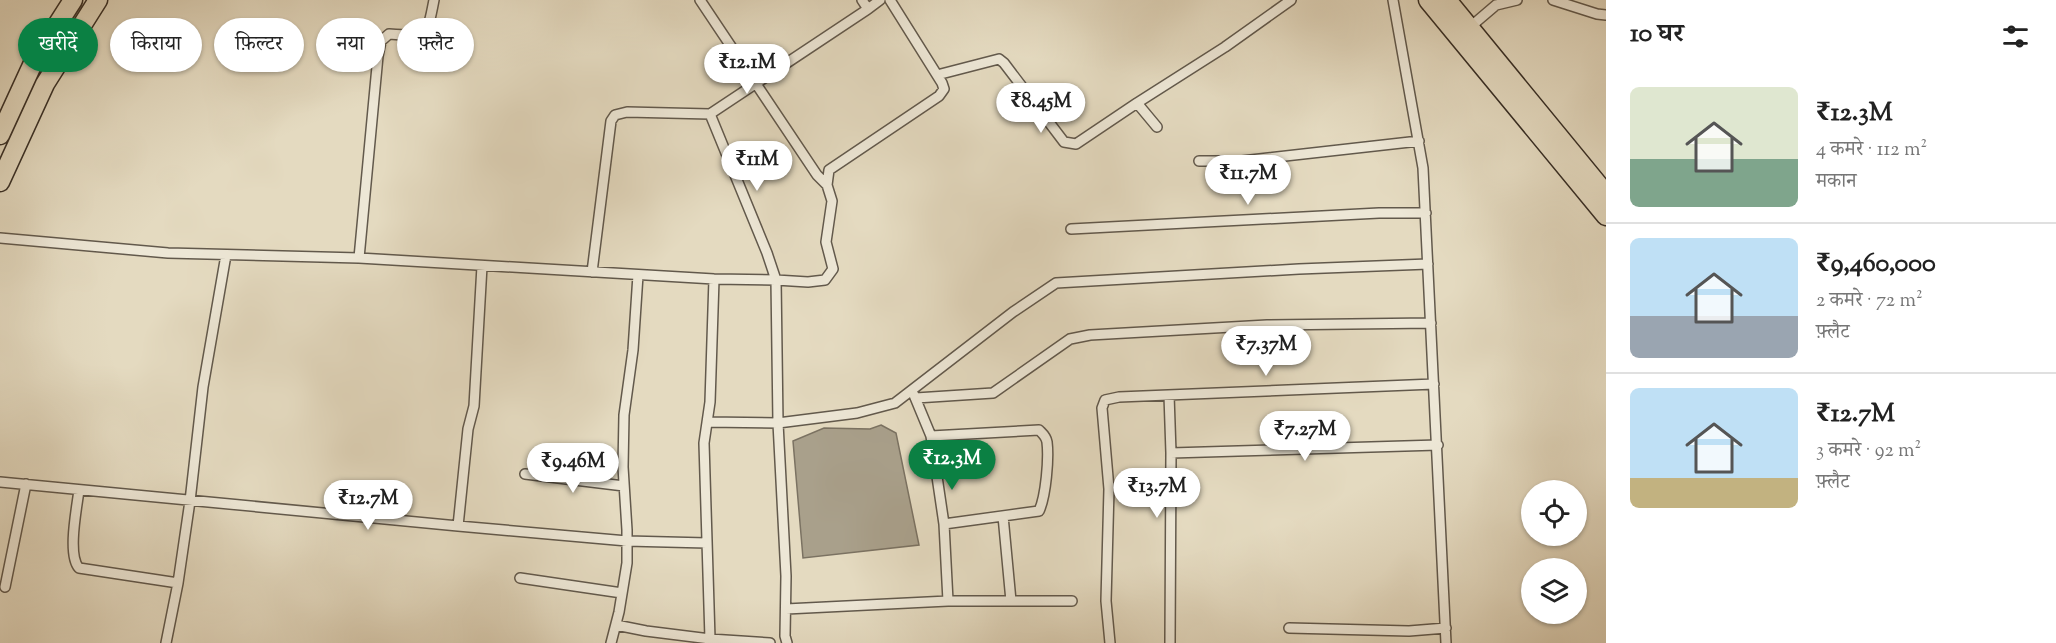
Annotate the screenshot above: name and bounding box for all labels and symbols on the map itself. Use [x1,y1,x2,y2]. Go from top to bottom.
pin: ₹12.1M [698,44,796,95]
pin: ₹8.45M [992,83,1090,134]
pin: ₹11M [721,141,793,192]
pin: ₹11.7M [1199,155,1297,206]
pin: ₹7.37M [1217,326,1315,377]
pin: ₹7.27M [1256,411,1354,462]
pin: ₹12.3M [903,440,1001,491]
pin: ₹9.46M [524,443,622,494]
pin: ₹13.7M [1108,468,1206,519]
pin: ₹12.7M [319,480,417,531]

